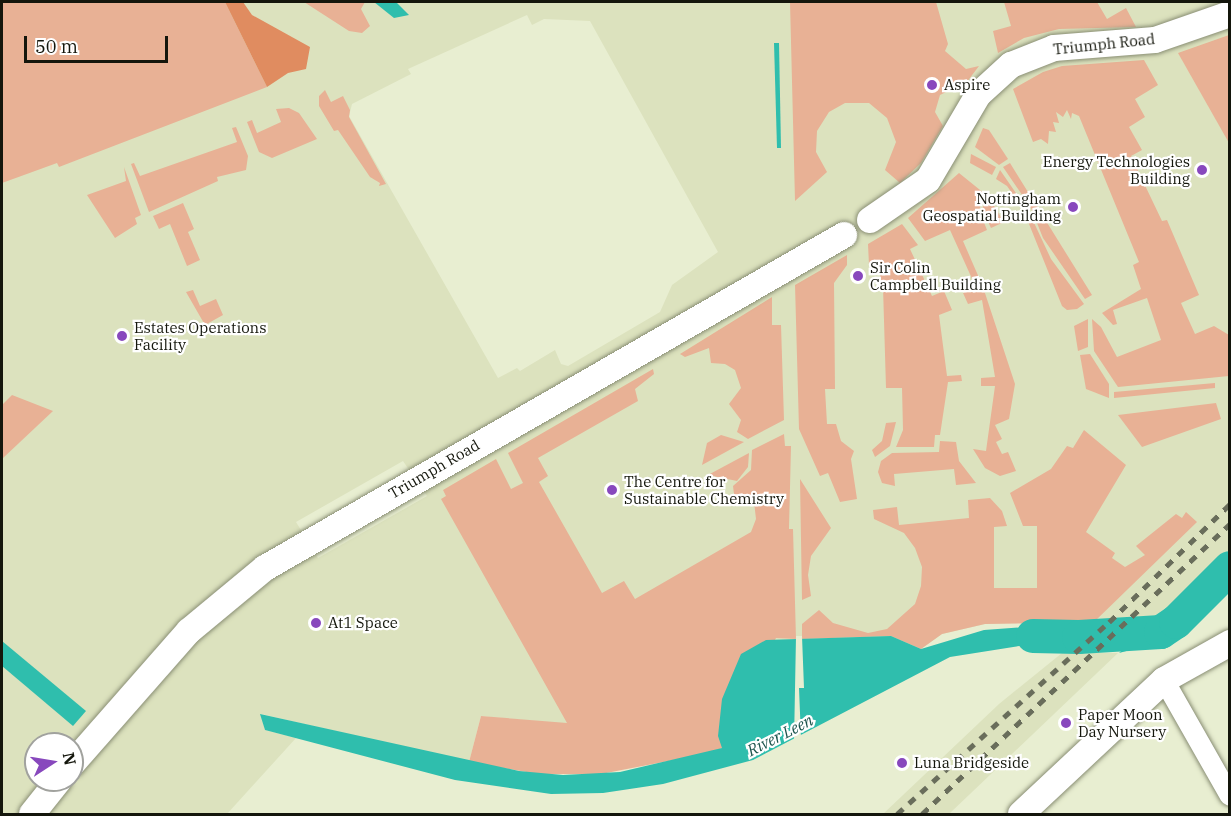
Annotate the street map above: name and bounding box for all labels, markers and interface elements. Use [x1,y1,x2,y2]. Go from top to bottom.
scale bar [27,24,171,62]
street label: Triumph Road [1052,30,1156,58]
text: 50 m [35,35,78,58]
place label: Aspire [944,76,990,94]
marker: Aspire [925,78,939,92]
place label: Energy Technologies Building [1043,152,1190,187]
marker: Energy Technologies Building [1195,163,1209,177]
place label: Nottingham Geospatial Building [923,189,1061,224]
marker: Nottingham Geospatial Building [1066,200,1080,214]
place label: Sir Colin Campbell Building [870,258,1001,293]
marker: Sir Colin Campbell Building [851,269,865,283]
place label: Estates Operations Facility [134,318,266,353]
marker: Estates Operations Facility [115,329,129,343]
street label: Triumph Road [385,436,483,502]
place label: The Centre for Sustainable Chemistry [624,472,784,507]
marker: The Centre for Sustainable Chemistry [605,483,619,497]
place label: At1 Space [328,614,398,632]
marker: At1 Space [309,616,323,630]
place label: Paper Moon Day Nursery [1078,705,1166,740]
water label: River Leen [744,710,816,760]
marker: Paper Moon Day Nursery [1059,716,1073,730]
north arrow [24,732,84,792]
text: N [59,750,81,767]
place label: Luna Bridgeside [914,754,1029,772]
marker: Luna Bridgeside [895,756,909,770]

